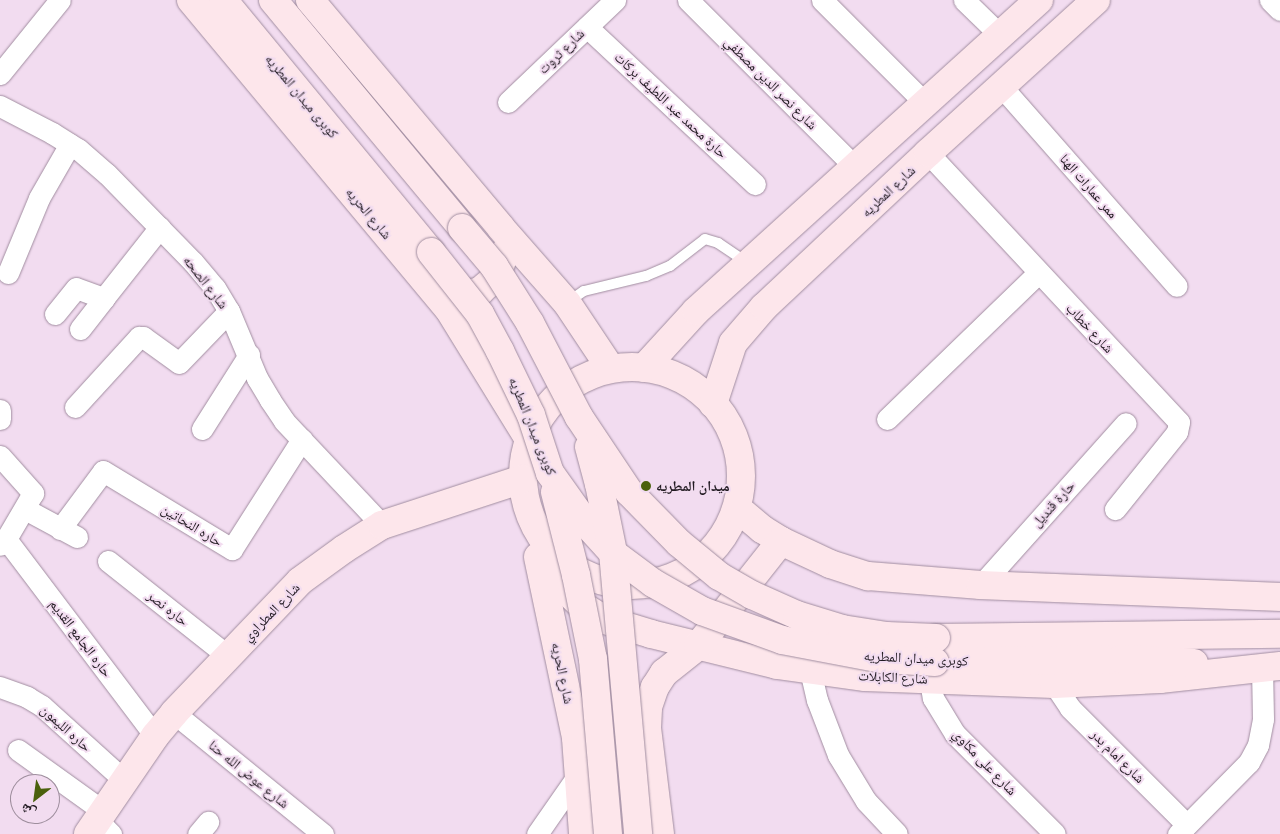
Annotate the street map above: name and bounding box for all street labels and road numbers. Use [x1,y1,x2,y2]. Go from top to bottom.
street label: شارع ثروت [534,25,588,77]
street label: شارع نصر الدين مصطفي [721,33,821,133]
street label: حارة محمد عبد اللطيف بركات [611,48,731,162]
street label: كوبرى ميدان المطريه [262,51,342,141]
street label: ممر عمارات الهنا [1056,150,1122,222]
street label: شارع المطريه [858,162,918,220]
street label: شارع الحريه [343,184,395,242]
street label: شارع الصحه [180,252,232,312]
street label: شارع خطاب [1063,300,1117,356]
street label: كوبرى ميدان المطريه [506,374,560,478]
street label: حارة قنديل [1028,477,1078,531]
street label: حاره النحاتين [158,500,226,550]
street label: شارع المطراوي [239,579,303,645]
street label: حاره نصر [144,587,192,629]
street label: حاره الجامع القديم [46,596,116,680]
street label: شارع الحريه [548,641,578,705]
street label: كوبرى ميدان المطريه [863,647,969,669]
street label: شارع الكابلات [858,667,928,687]
street label: حاره الليمون [37,701,95,755]
street label: شارع على مكاوي [949,726,1021,798]
street label: شارع امام بدر [1088,726,1148,786]
street label: شارع عوض الله حنا [205,737,293,811]

